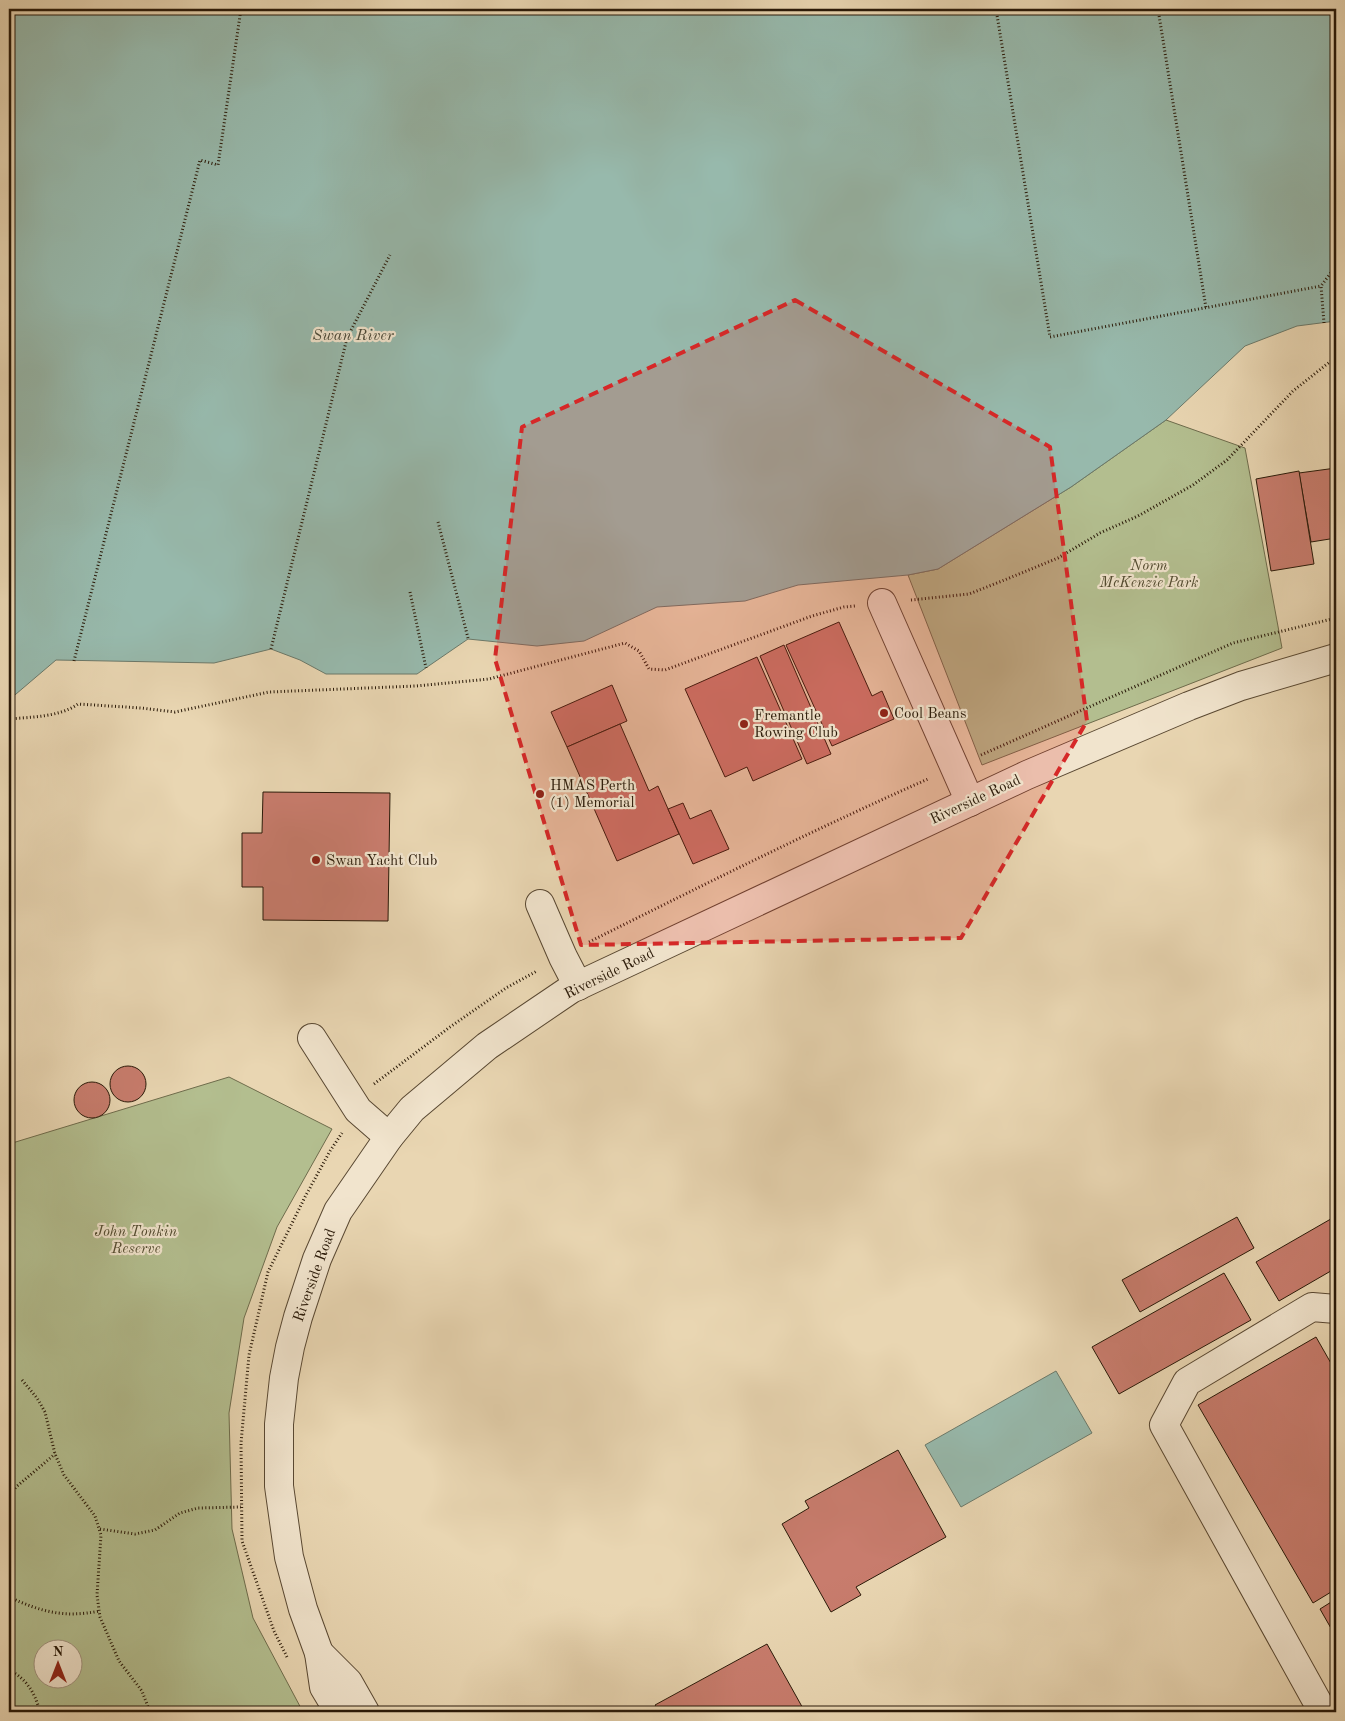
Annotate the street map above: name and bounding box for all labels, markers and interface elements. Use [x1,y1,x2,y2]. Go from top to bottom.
water label: Swan River [312,328,395,344]
park label: Norm McKenzie Park [1099,559,1198,591]
marker: Cool Beans [878,707,890,719]
place label: Cool Beans [894,707,966,722]
place label: Fremantle Rowing Club [754,709,838,741]
marker: Fremantle Rowing Club [738,718,750,730]
street label: Riverside Road [928,773,1023,828]
place label: HMAS Perth (1) Memorial [550,779,635,811]
marker: HMAS Perth (1) Memorial [534,788,546,800]
marker: Swan Yacht Club [310,854,322,866]
place label: Swan Yacht Club [326,854,437,869]
street label: Riverside Road [562,946,657,1003]
park label: John Tonkin Reserve [95,1225,178,1257]
street label: Riverside Road [292,1227,339,1324]
north arrow [32,1638,82,1688]
text: N [53,1645,64,1659]

